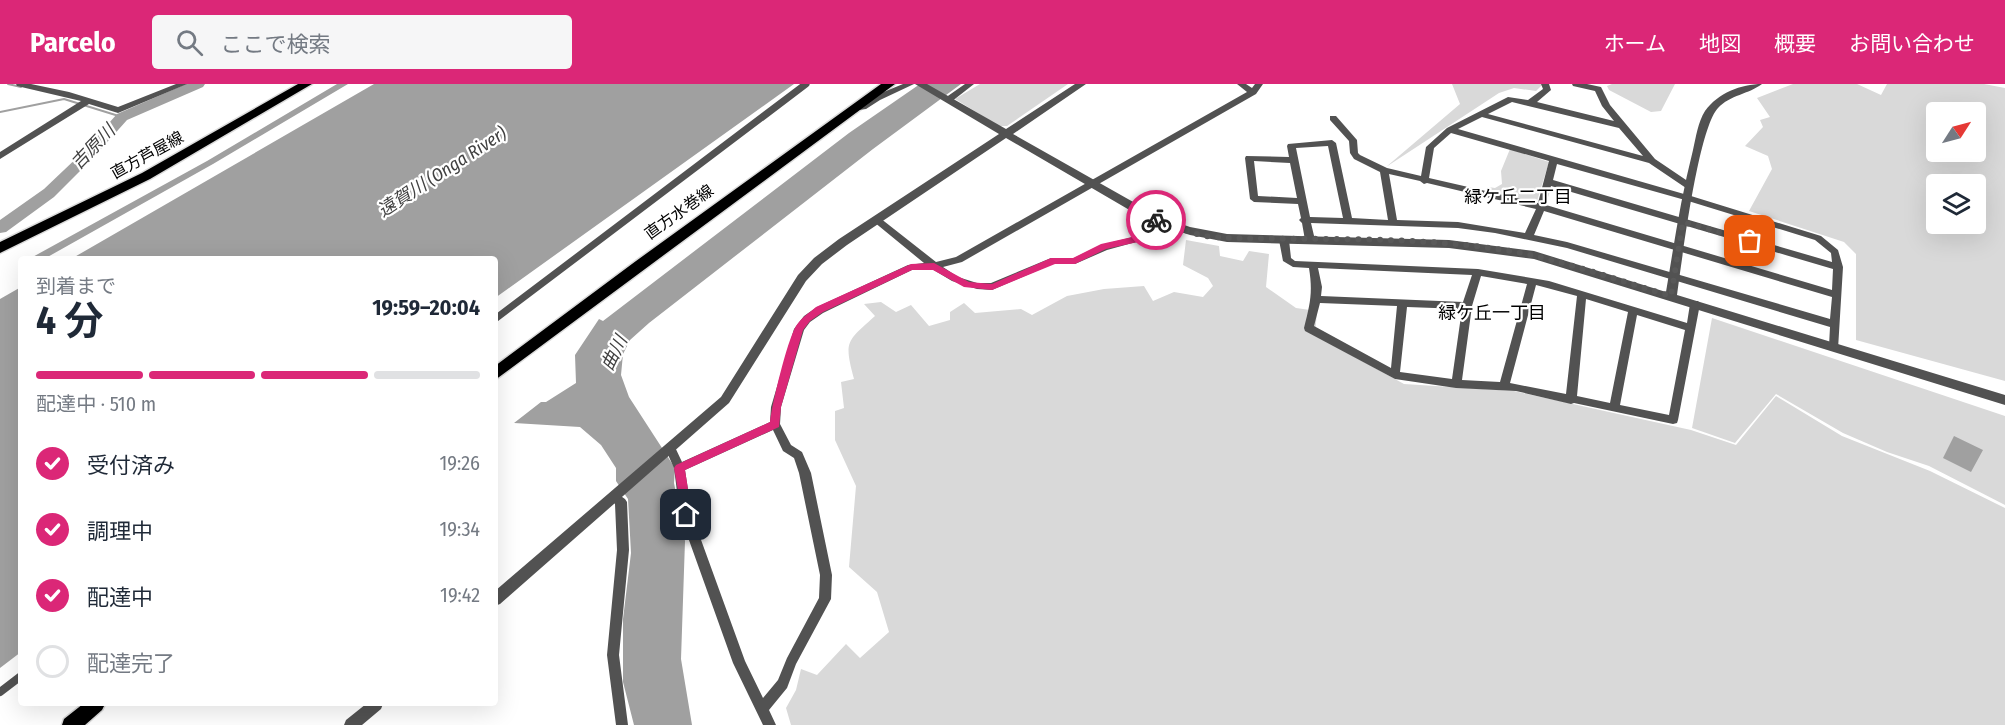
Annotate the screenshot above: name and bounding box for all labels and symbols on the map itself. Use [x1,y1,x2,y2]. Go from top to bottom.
north arrow [1926,102,1986,162]
water label: 吉原川 [66,118,121,174]
water label: 遠賀川 (Onga River) [374,122,510,222]
street label: 直方芦屋線 [107,127,187,183]
street label: 直方水巻線 [641,181,717,243]
district label: 緑ケ丘二丁目 [1464,186,1572,208]
courier [1126,190,1186,250]
pin [1724,215,1775,266]
district label: 緑ケ丘一丁目 [1438,302,1546,324]
water label: 曲川 [596,330,633,374]
pin [660,489,711,540]

